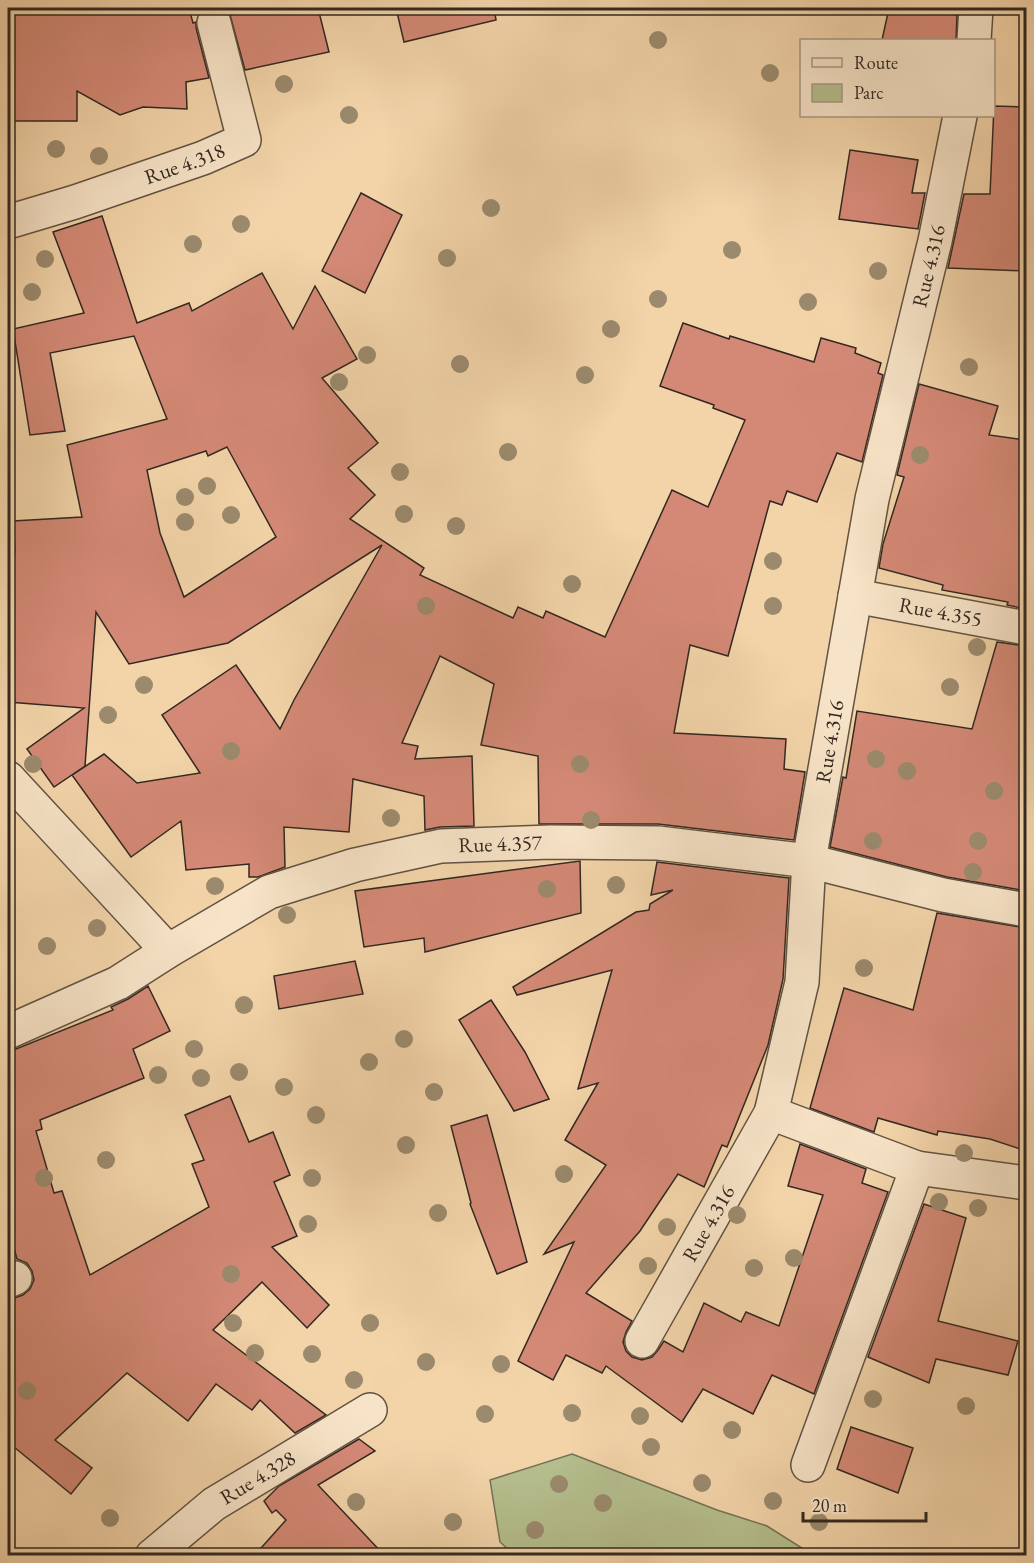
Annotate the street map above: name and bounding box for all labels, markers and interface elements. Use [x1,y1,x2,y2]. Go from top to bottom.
legend [800,39,995,117]
text: Route [854,51,898,74]
text: Parc [854,81,884,104]
street label: Rue 4.318 [141,136,229,190]
street label: Rue 4.316 [905,223,951,310]
street label: Rue 4.355 [897,591,984,632]
street label: Rue 4.316 [809,698,850,785]
street label: Rue 4.357 [458,828,543,858]
street label: Rue 4.316 [676,1180,740,1266]
street label: Rue 4.328 [215,1444,300,1510]
scale bar [803,1485,926,1523]
text: 20 m [812,1494,847,1517]

